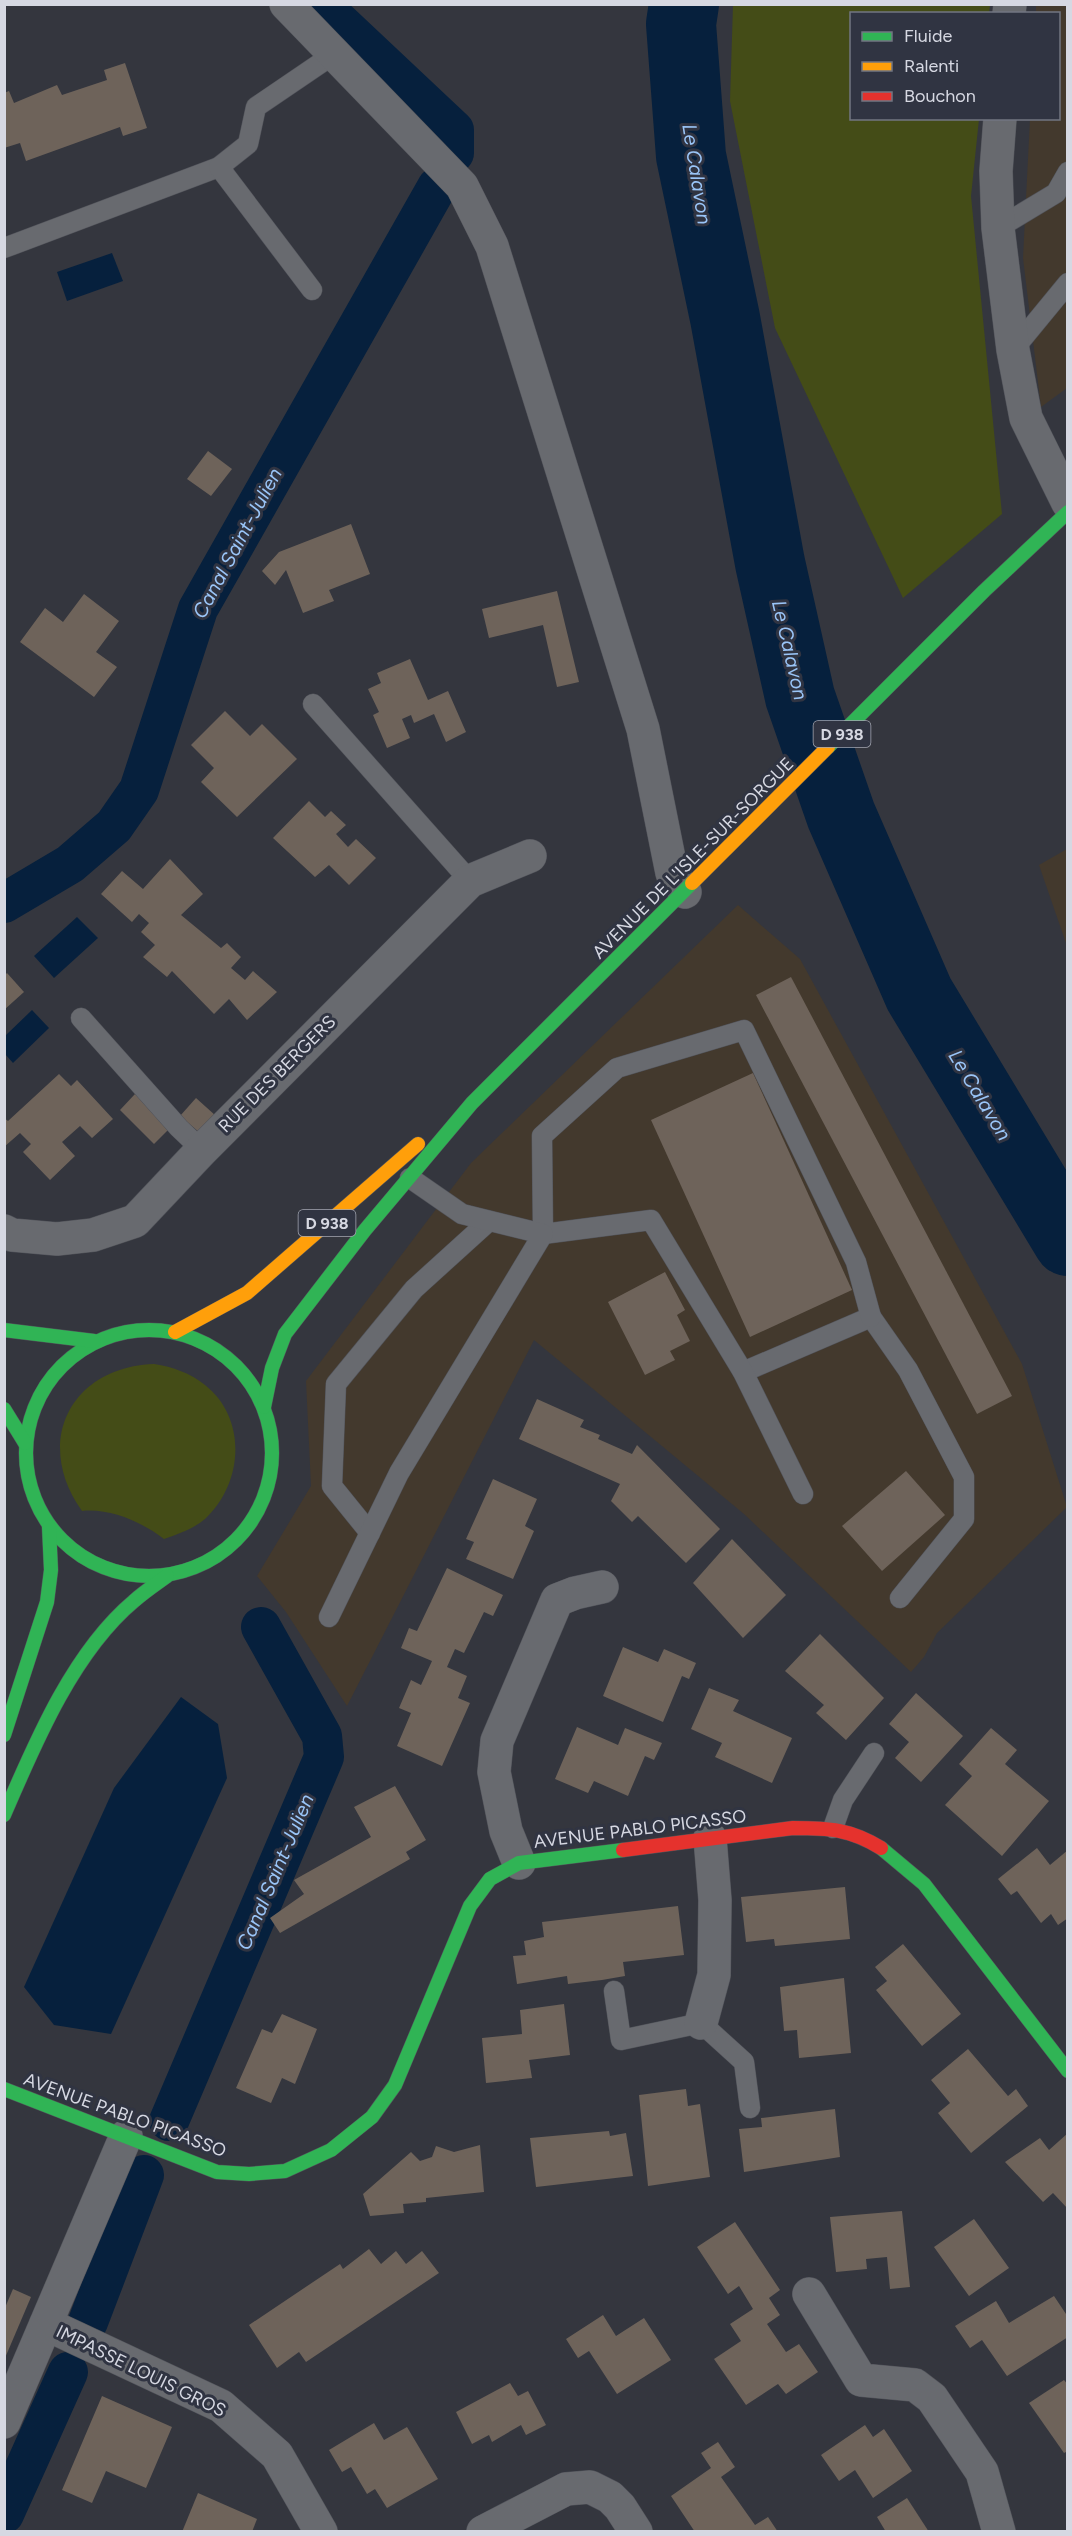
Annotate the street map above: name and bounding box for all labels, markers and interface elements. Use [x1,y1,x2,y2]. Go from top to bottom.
legend [850,12,1060,120]
text: Fluide [904,25,953,47]
text: Ralenti [904,55,959,77]
text: Bouchon [904,85,976,107]
water label: Le Calavon [677,122,717,226]
water label: Canal Saint-Julien [187,464,287,622]
water label: Le Calavon [767,598,813,702]
road number: D 938 [814,721,870,747]
street label: AVENUE DE L'ISLE-SUR-SORGUE [588,753,798,963]
street label: RUE DES BERGERS [214,1011,340,1137]
water label: Le Calavon [944,1045,1016,1145]
road number: D 938 [298,1210,356,1236]
water label: Canal Saint-Julien [231,1790,319,1954]
street label: AVENUE PABLO PICASSO [533,1805,748,1853]
street label: AVENUE PABLO PICASSO [21,2068,229,2162]
street label: IMPASSE LOUIS GROS [53,2320,229,2422]

